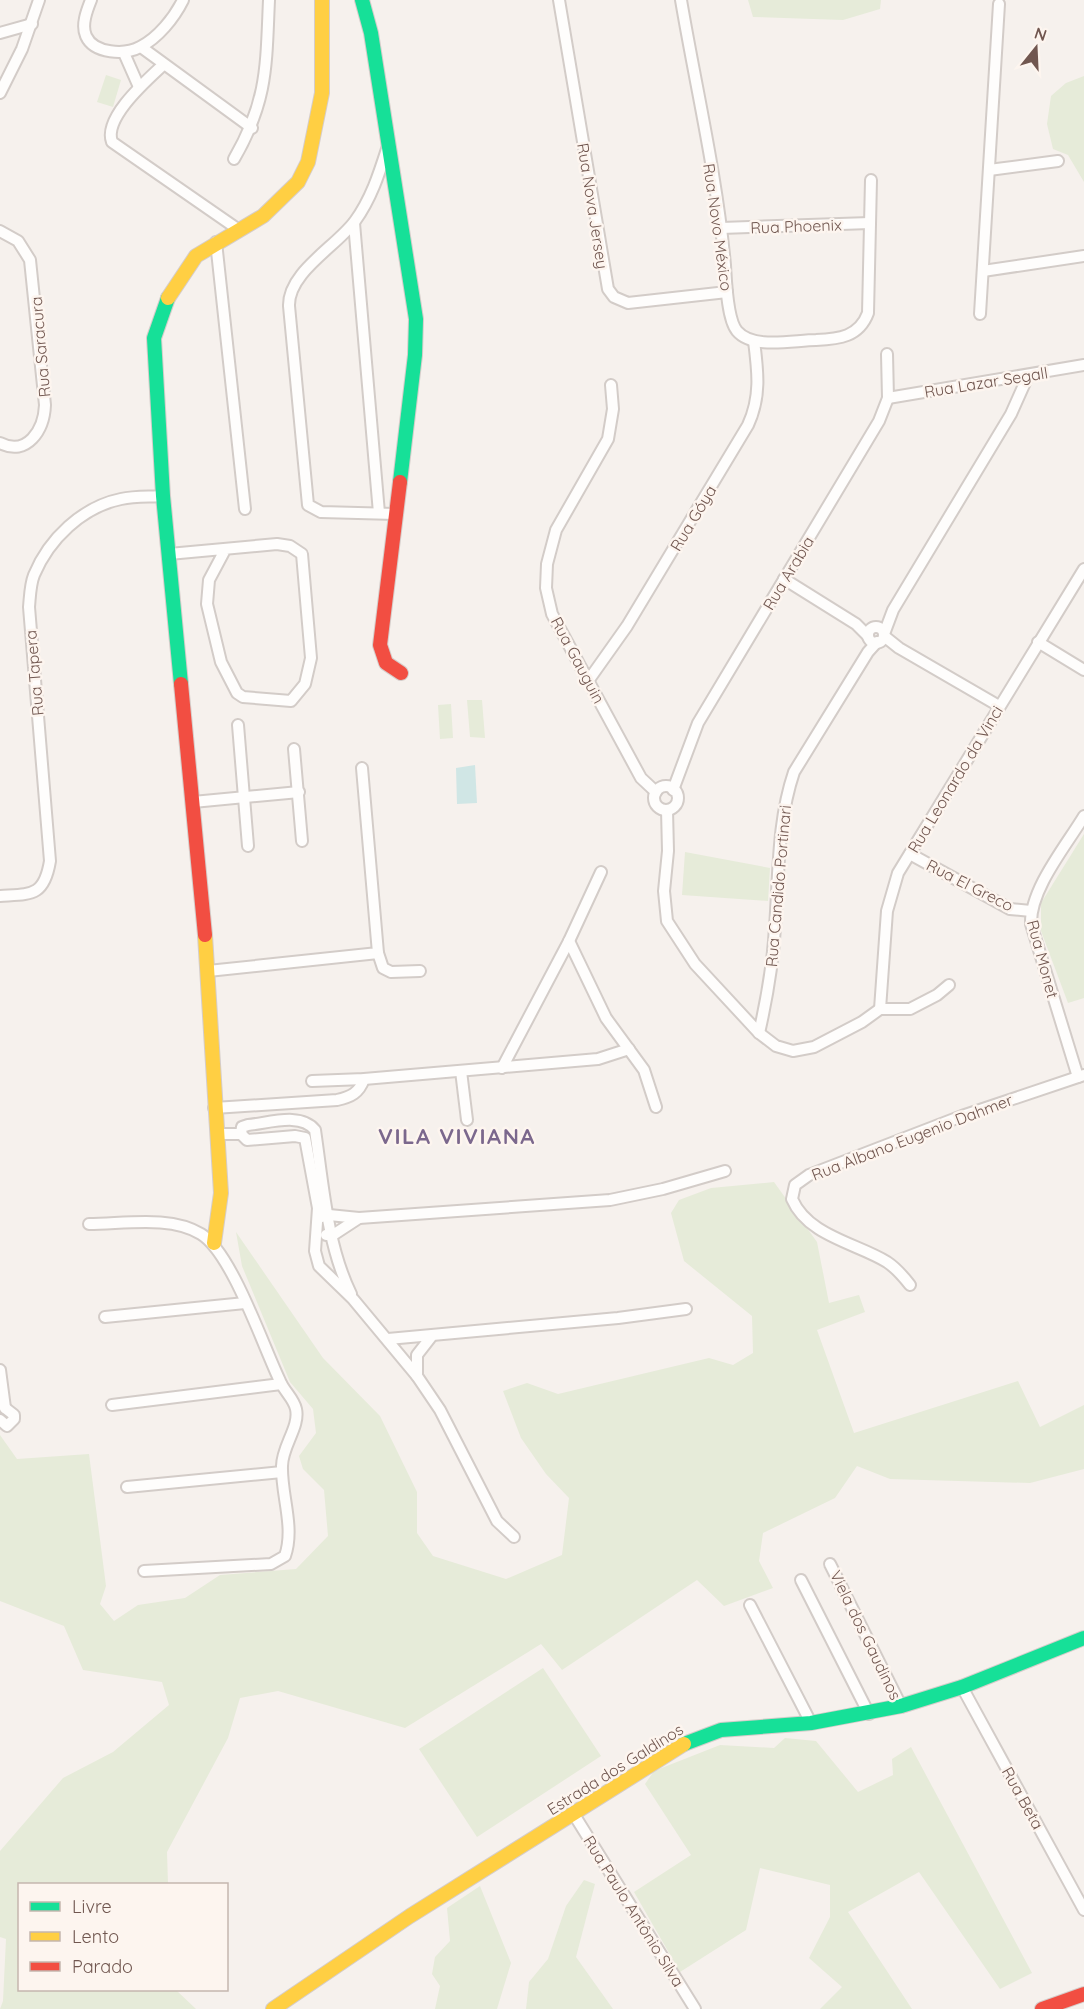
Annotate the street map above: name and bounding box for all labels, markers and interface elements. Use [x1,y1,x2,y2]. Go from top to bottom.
north arrow [1006,18,1066,78]
text: N [1032,22,1049,45]
street label: Rua Nova Jersey [573,142,613,270]
street label: Rua Novo México [699,162,737,292]
street label: Rua Phoenix [750,214,842,238]
street label: Rua Saracura [26,296,54,398]
street label: Rua Lazar Segall [923,362,1049,402]
street label: Rua Góya [666,481,720,555]
street label: Rua Arabia [758,532,818,614]
street label: Rua Gauguin [547,613,609,707]
street label: Rua Tapera [20,629,48,717]
street label: Rua Leonardo da Vinci [903,702,1007,856]
street label: Rua Candido Portinari [761,804,795,968]
street label: Rua El Greco [923,855,1017,915]
street label: Rua Monet [1023,918,1063,1000]
street label: Rua Albano Eugenio Dahmer [809,1089,1015,1185]
district label: VILA VIVIANA [378,1122,536,1150]
street label: Viela dos Gaudinos [826,1567,906,1703]
street label: Estrada dos Galdinos [543,1719,687,1819]
street label: Rua Beta [998,1763,1048,1833]
street label: Rua Paulo Antônio Silva [579,1832,689,1990]
legend [18,1883,228,1991]
text: Livre [72,1895,112,1918]
text: Lento [72,1925,119,1948]
text: Parado [72,1955,133,1978]

